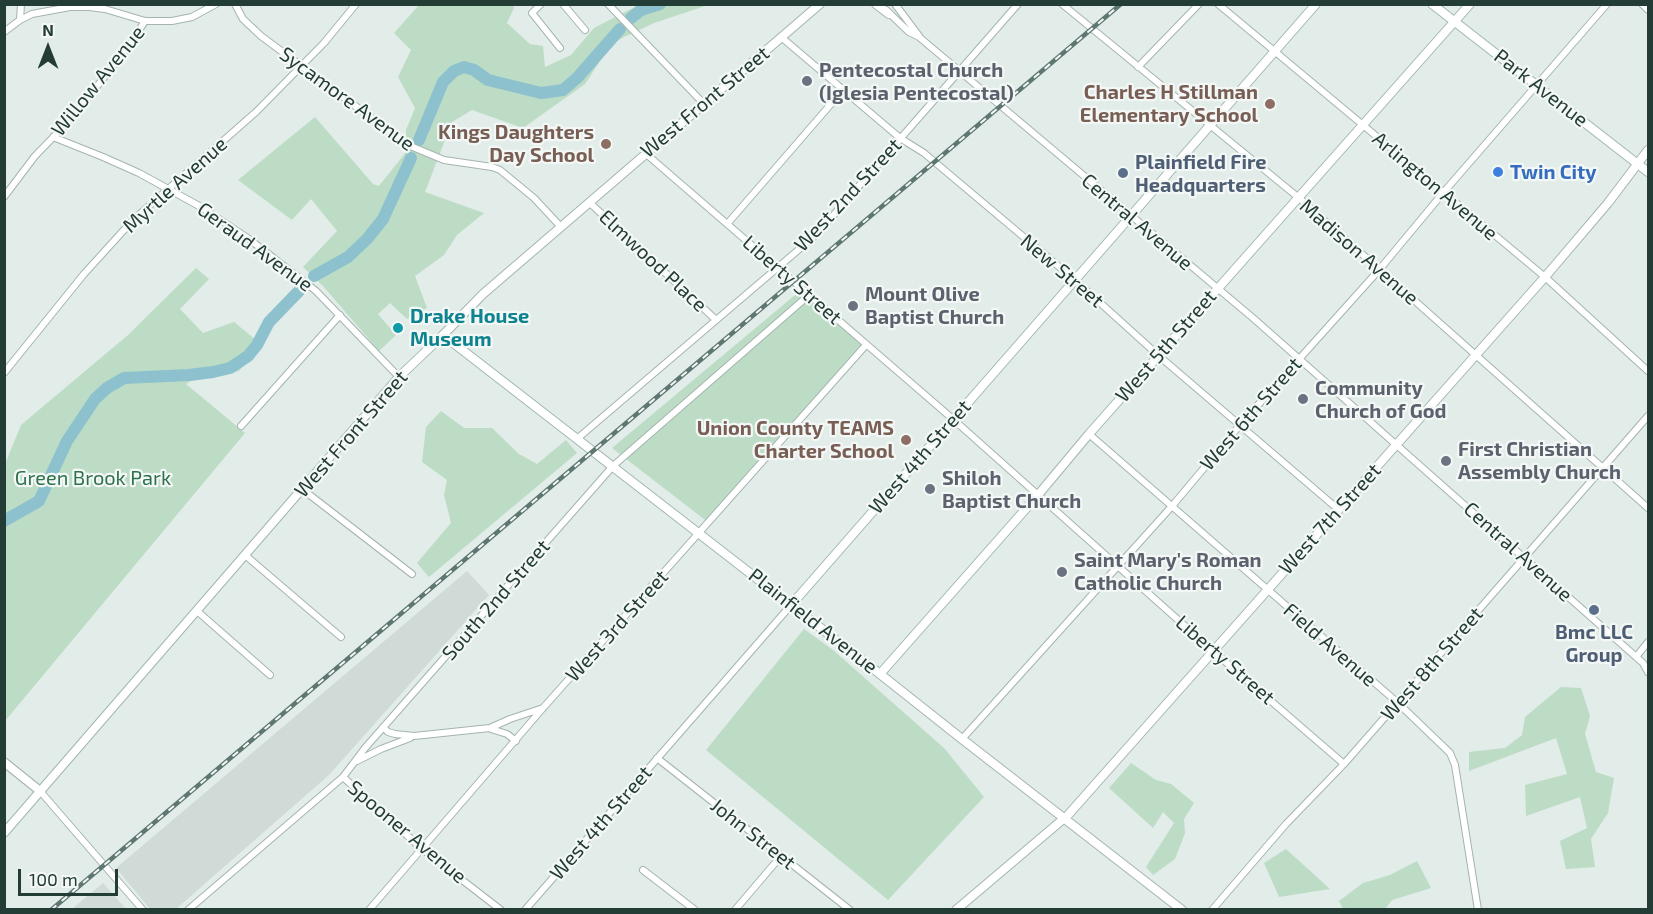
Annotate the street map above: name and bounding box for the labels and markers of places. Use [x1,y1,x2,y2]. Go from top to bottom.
place label: Pentecostal Church (Iglesia Pentecostal) [819,58,1014,105]
marker: Pentecostal Church (Iglesia Pentecostal) [800,74,814,88]
place label: Charles H Stillman Elementary School [1080,80,1258,127]
marker: Charles H Stillman Elementary School [1263,97,1277,111]
place label: Kings Daughters Day School [438,120,594,167]
marker: Kings Daughters Day School [599,137,613,151]
place label: Plainfield Fire Headquarters [1135,150,1267,197]
place label: Twin City [1510,160,1597,184]
marker: Twin City [1491,165,1505,179]
marker: Plainfield Fire Headquarters [1116,166,1130,180]
place label: Mount Olive Baptist Church [865,282,1004,329]
marker: Mount Olive Baptist Church [846,299,860,313]
place label: Drake House Museum [410,304,529,351]
marker: Drake House Museum [391,321,405,335]
place label: Community Church of God [1315,376,1446,423]
marker: Community Church of God [1296,392,1310,406]
place label: Union County TEAMS Charter School [697,416,894,463]
marker: Union County TEAMS Charter School [899,433,913,447]
place label: First Christian Assembly Church [1458,437,1621,484]
marker: First Christian Assembly Church [1439,454,1453,468]
place label: Shiloh Baptist Church [942,466,1081,513]
marker: Shiloh Baptist Church [923,482,937,496]
place label: Saint Mary's Roman Catholic Church [1074,548,1262,595]
marker: Saint Mary's Roman Catholic Church [1055,565,1069,579]
marker: Bmc LLC Group [1587,603,1601,617]
place label: Bmc LLC Group [1555,620,1633,667]

